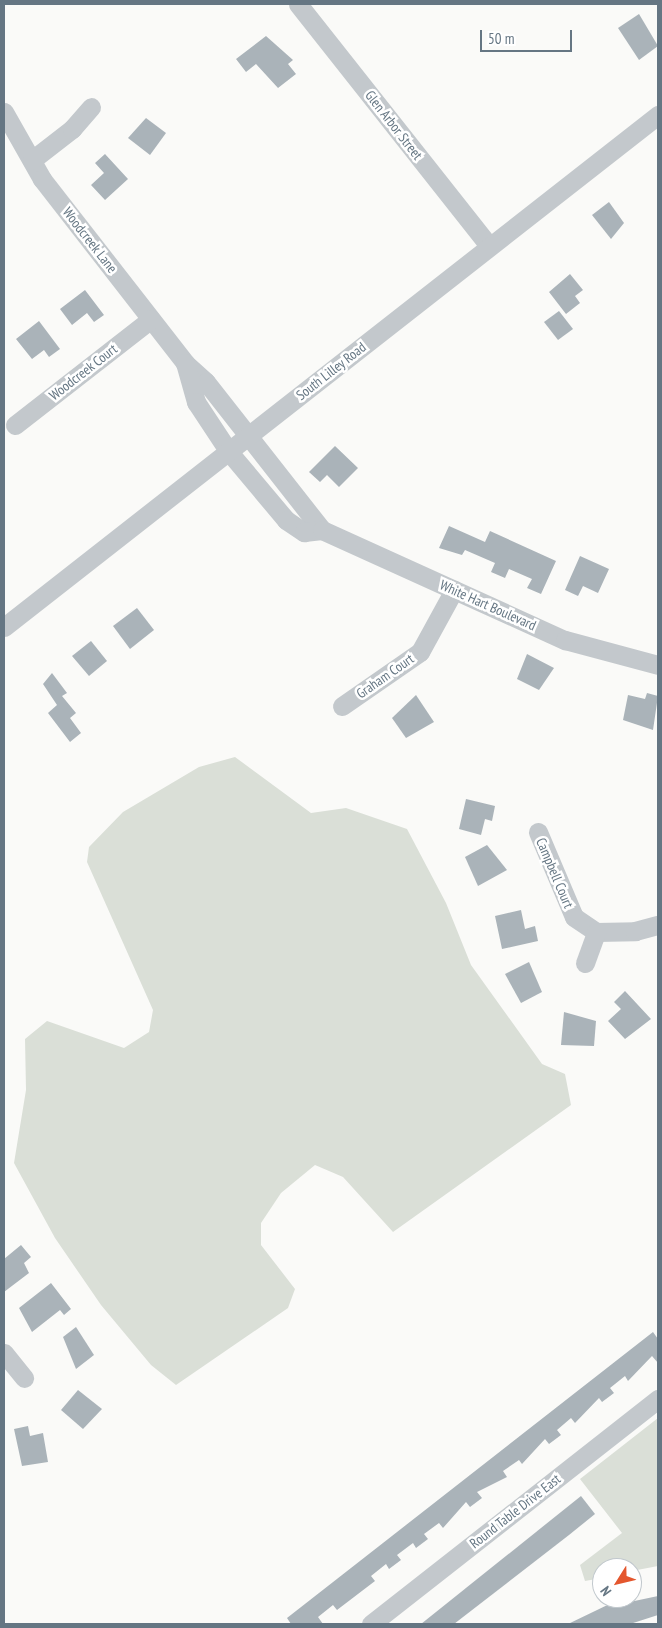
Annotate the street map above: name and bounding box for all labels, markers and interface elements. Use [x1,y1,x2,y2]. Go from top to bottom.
scale bar [482,20,574,52]
text: 50 m [488,29,514,48]
street label: Glen Arbor Street [362,87,426,163]
street label: Woodcreek Lane [59,204,121,276]
street label: South Lilley Road [293,338,369,404]
street label: Woodcreek Court [46,340,120,404]
street label: White Hart Boulevard [437,576,539,634]
street label: Graham Court [353,650,417,702]
street label: Campbell Court [533,835,577,911]
street label: Round Table Drive East [466,1470,564,1552]
north arrow [592,1558,642,1608]
text: N [596,1583,615,1600]

